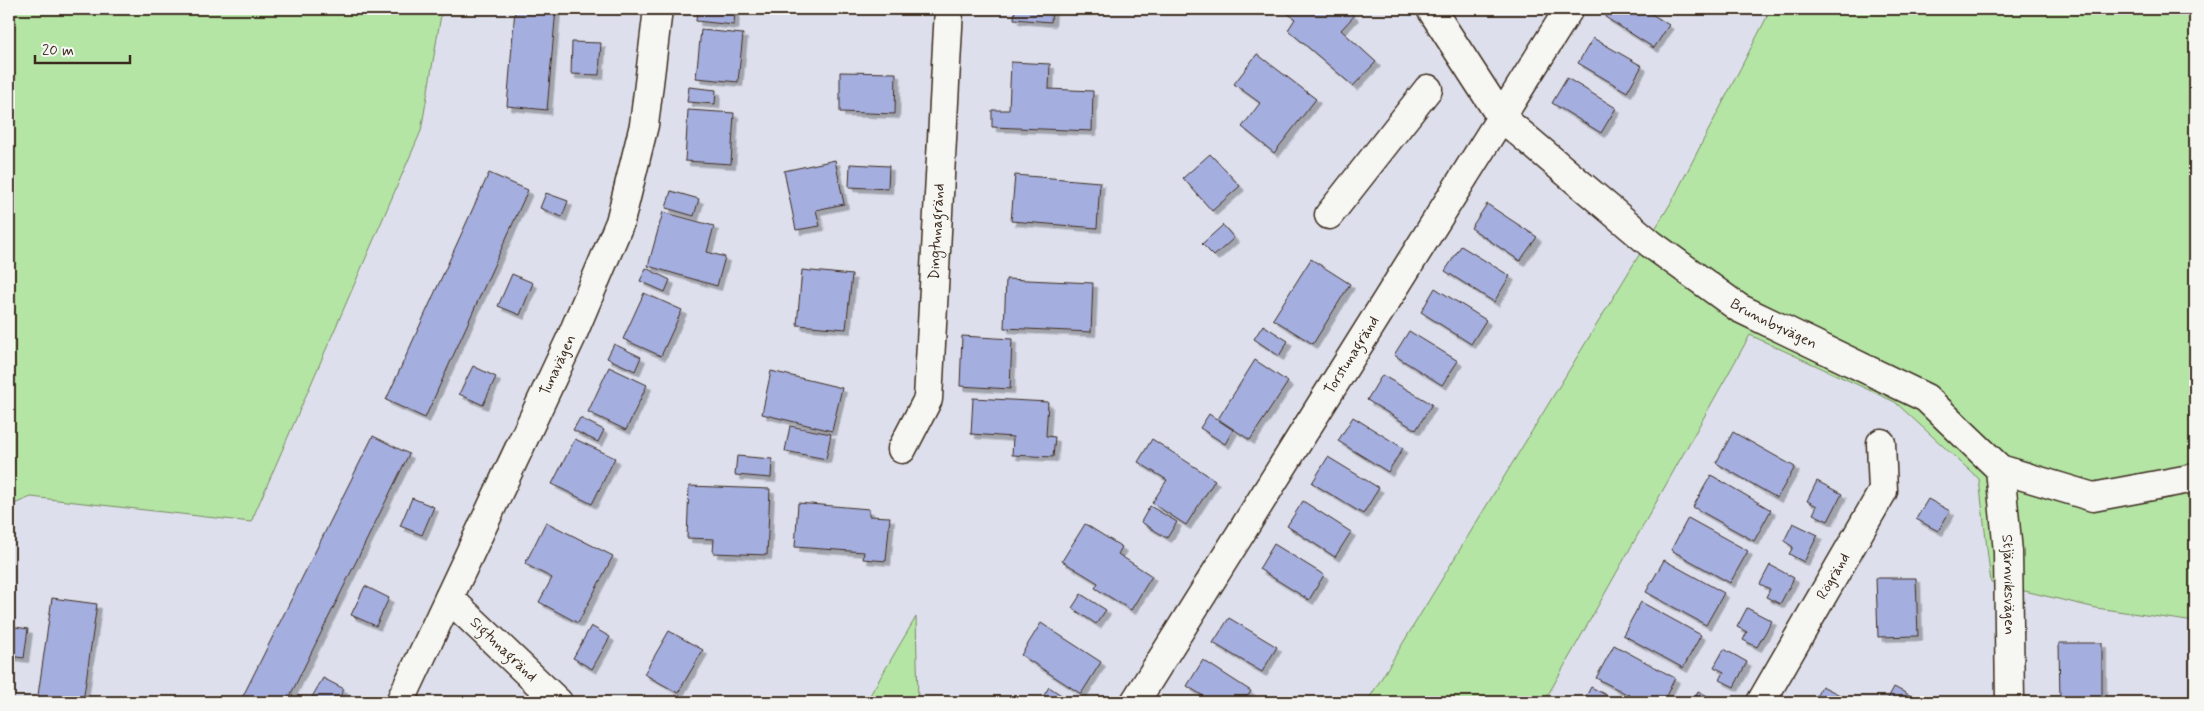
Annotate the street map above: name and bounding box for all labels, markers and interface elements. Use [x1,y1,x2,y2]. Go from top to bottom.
scale bar [35,32,130,64]
text: 20 m [42,41,74,61]
street label: Dingtunagränd [924,183,950,280]
street label: Brunnbyvägen [1726,294,1820,354]
street label: Torstunagränd [1320,312,1384,398]
street label: Tunavägen [535,332,581,399]
street label: Stjärnviksvägen [1996,533,2019,635]
street label: Rögränd [1812,550,1855,603]
street label: Sigtunagränd [465,613,541,687]

